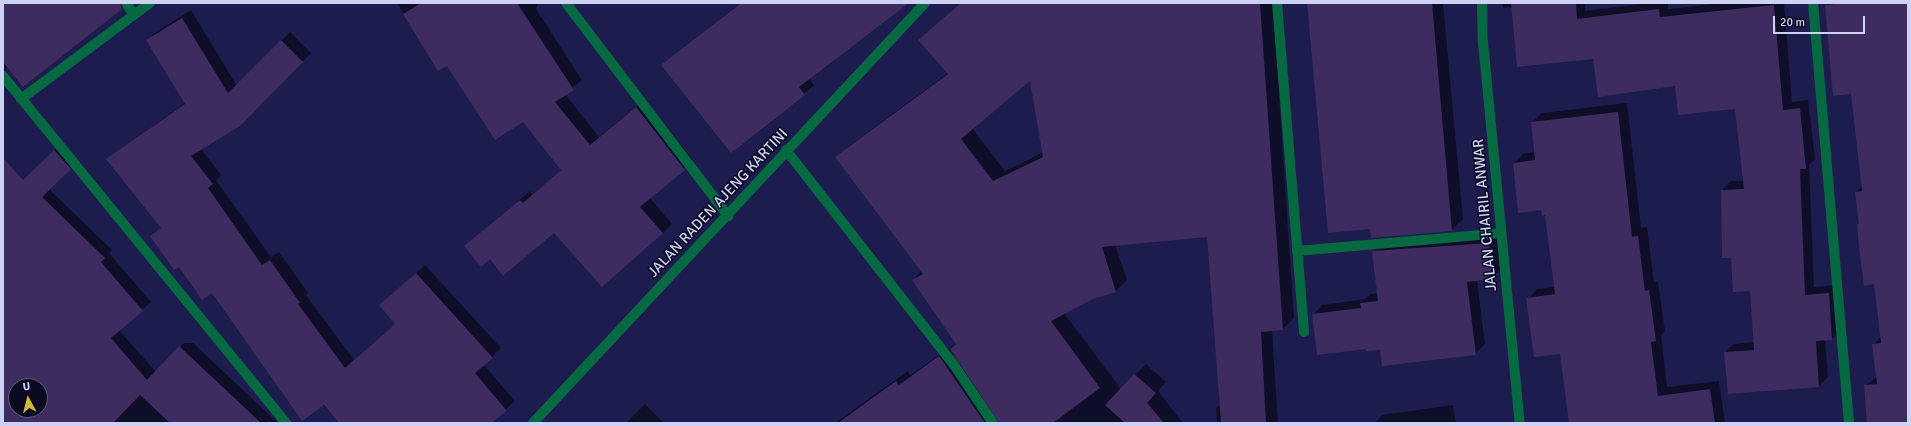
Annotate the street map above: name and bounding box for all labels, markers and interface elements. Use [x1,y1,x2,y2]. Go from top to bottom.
scale bar [1775,8,1867,34]
text: 20 m [1780,15,1805,30]
street label: JALAN RADEN AJENG KARTINI [644,125,792,281]
street label: JALAN CHAIRIL ANWAR [1469,138,1501,292]
north arrow [8,378,48,418]
text: U [22,380,31,393]

